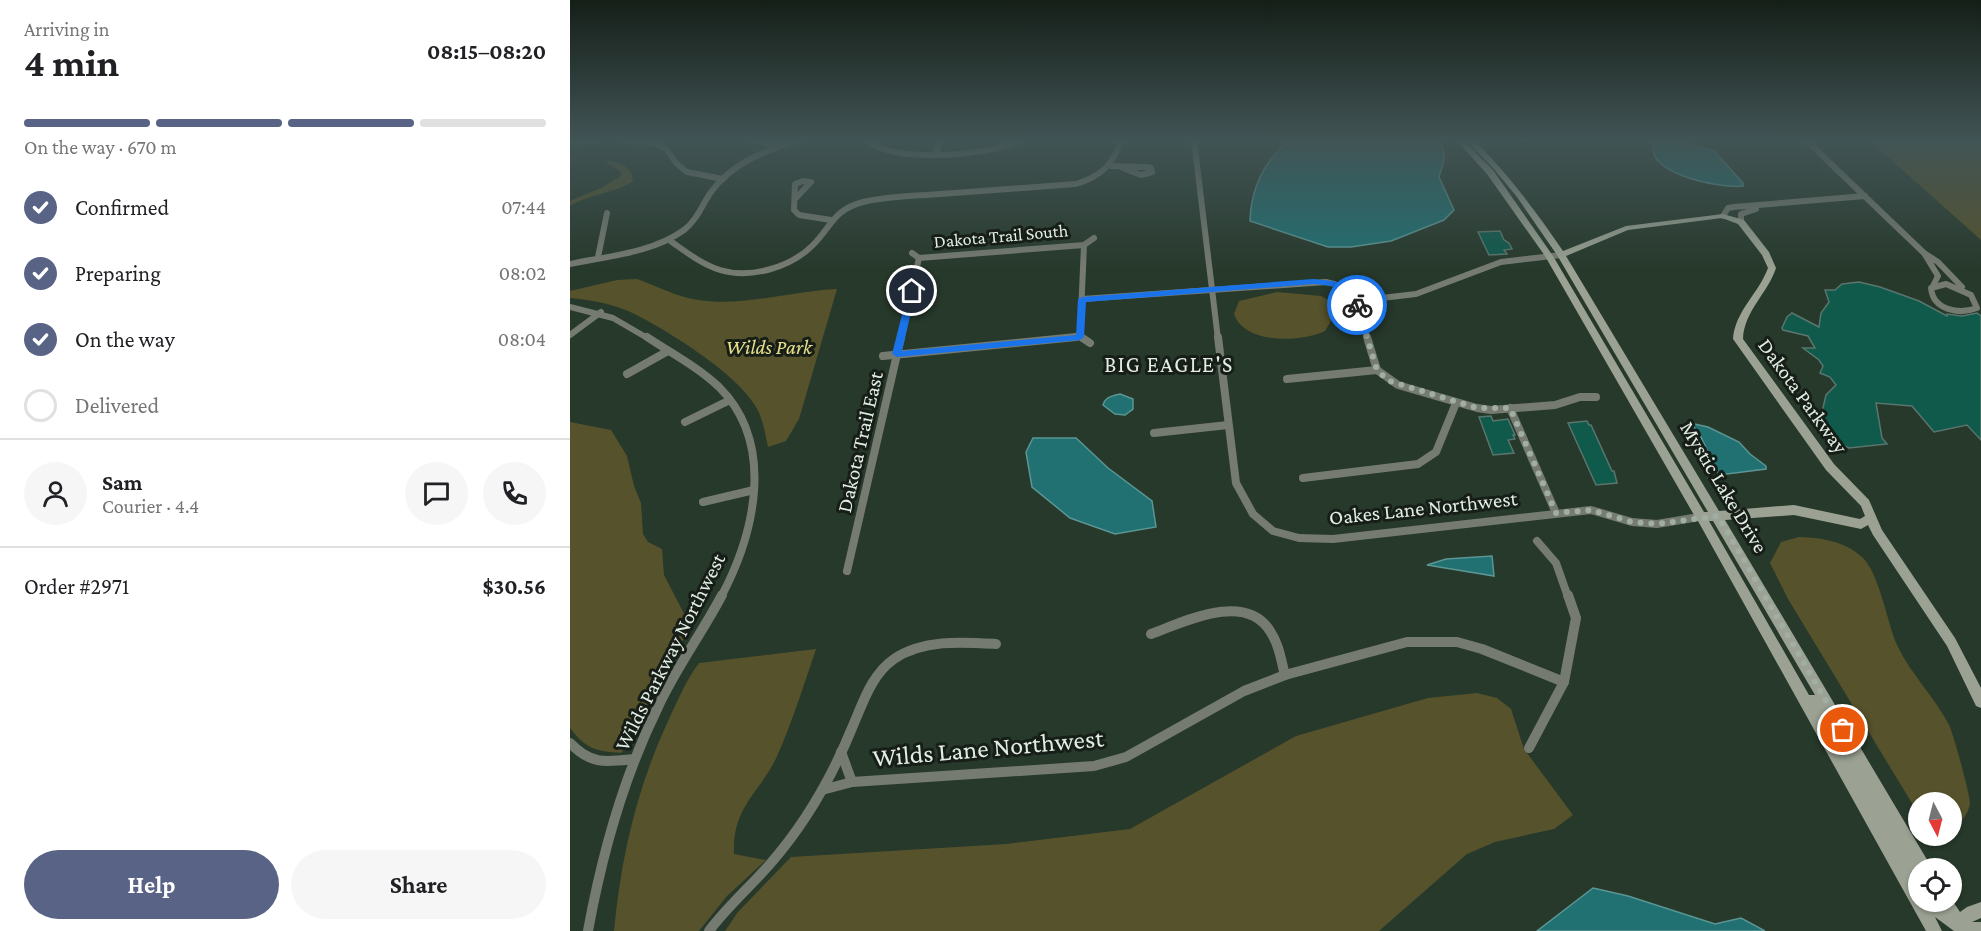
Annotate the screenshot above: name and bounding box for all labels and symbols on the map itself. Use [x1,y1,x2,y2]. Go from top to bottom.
street label: Dakota Trail South [933,220,1069,252]
pin [886,265,937,316]
courier [1327,275,1387,335]
street label: Dakota Parkway [1753,334,1853,458]
park label: Wilds Park [726,335,813,359]
district label: BIG EAGLE'S [1104,352,1234,377]
street label: Dakota Trail East [832,368,888,515]
street label: Mystic Lake Drive [1675,417,1773,557]
street label: Oakes Lane Northwest [1328,486,1519,530]
street label: Wilds Parkway Northwest [610,548,731,755]
pin [1817,704,1868,755]
street label: Wilds Lane Northwest [871,723,1105,773]
north arrow [1908,792,1962,846]

